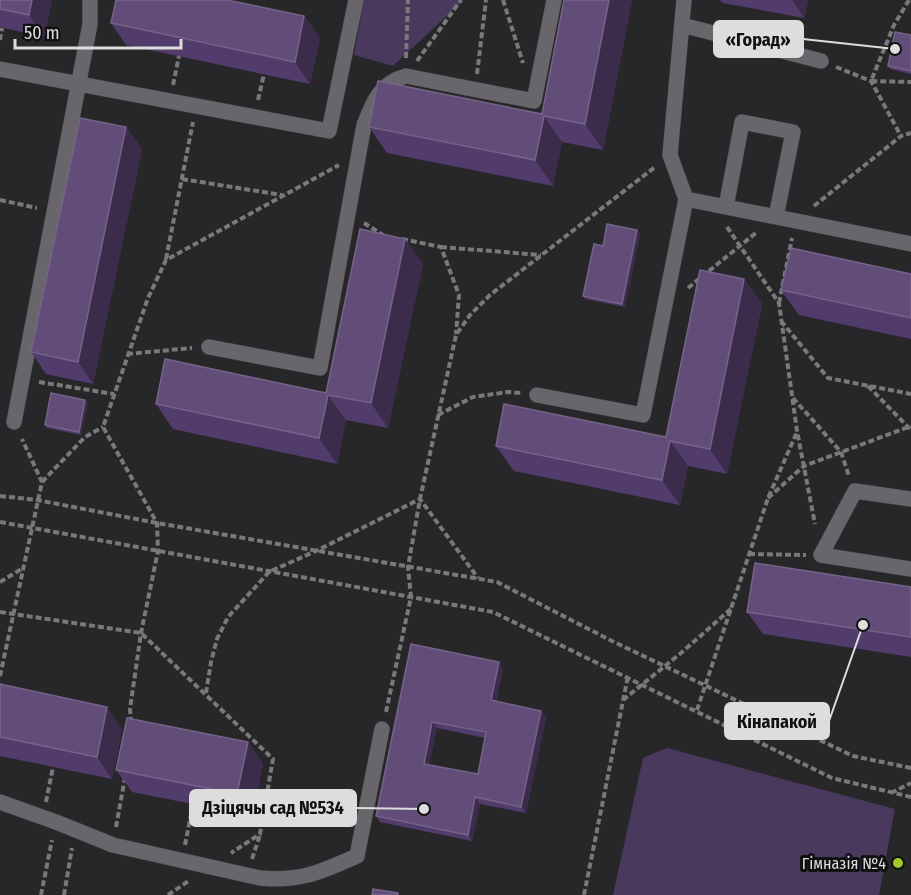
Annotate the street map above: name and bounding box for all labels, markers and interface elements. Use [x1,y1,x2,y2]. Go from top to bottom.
scale bar [15,12,182,50]
callout: «Горад» [714,21,803,57]
text: 50 m [24,22,60,44]
text: «Горад» [726,29,791,51]
callout: Кінапакой [725,703,829,739]
text: Кінапакой [737,711,817,733]
callout: Дзіцячы сад №534 [190,790,356,826]
text: Дзіцячы сад №534 [201,797,344,819]
place label: Гімназія №4 [802,854,886,873]
marker: Гімназія №4 [891,856,905,870]

